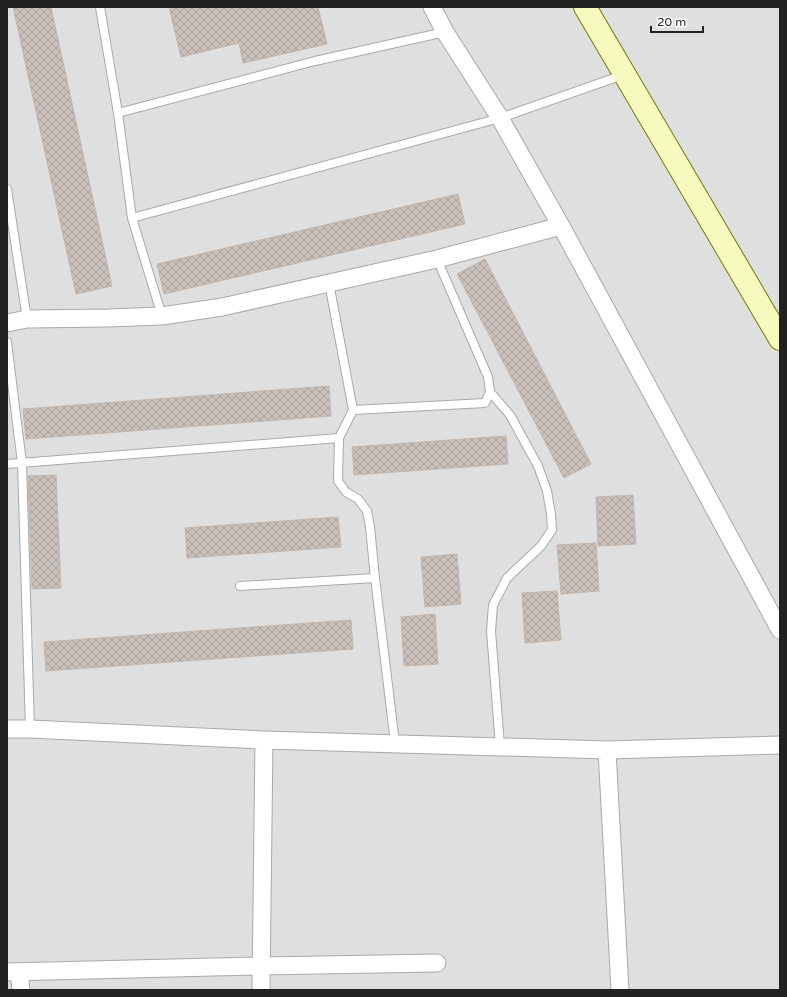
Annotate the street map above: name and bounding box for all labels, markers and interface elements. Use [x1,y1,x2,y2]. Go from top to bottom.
scale bar [651,8,703,34]
text: 20 m [657,15,686,29]

